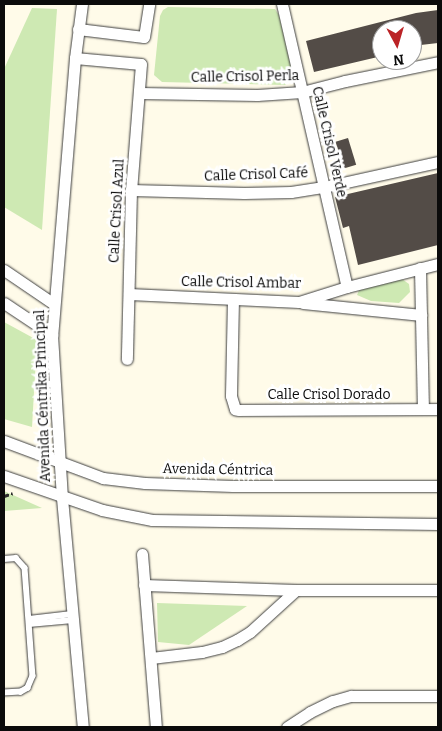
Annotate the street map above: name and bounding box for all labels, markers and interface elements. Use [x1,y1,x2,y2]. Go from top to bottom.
north arrow [372,20,422,70]
text: N [392,50,405,68]
street label: Calle Crisol Perla [191,68,299,86]
street label: Calle Crisol Verde [308,85,350,199]
street label: Calle Crisol Azul [106,158,128,264]
street label: Calle Crisol Café [204,165,308,185]
street label: Calle Crisol Ambar [181,274,301,292]
street label: Avenida Céntrika Principal [32,310,54,482]
street label: Calle Crisol Dorado [267,387,391,403]
street label: Avenida Céntrica [163,461,273,479]

